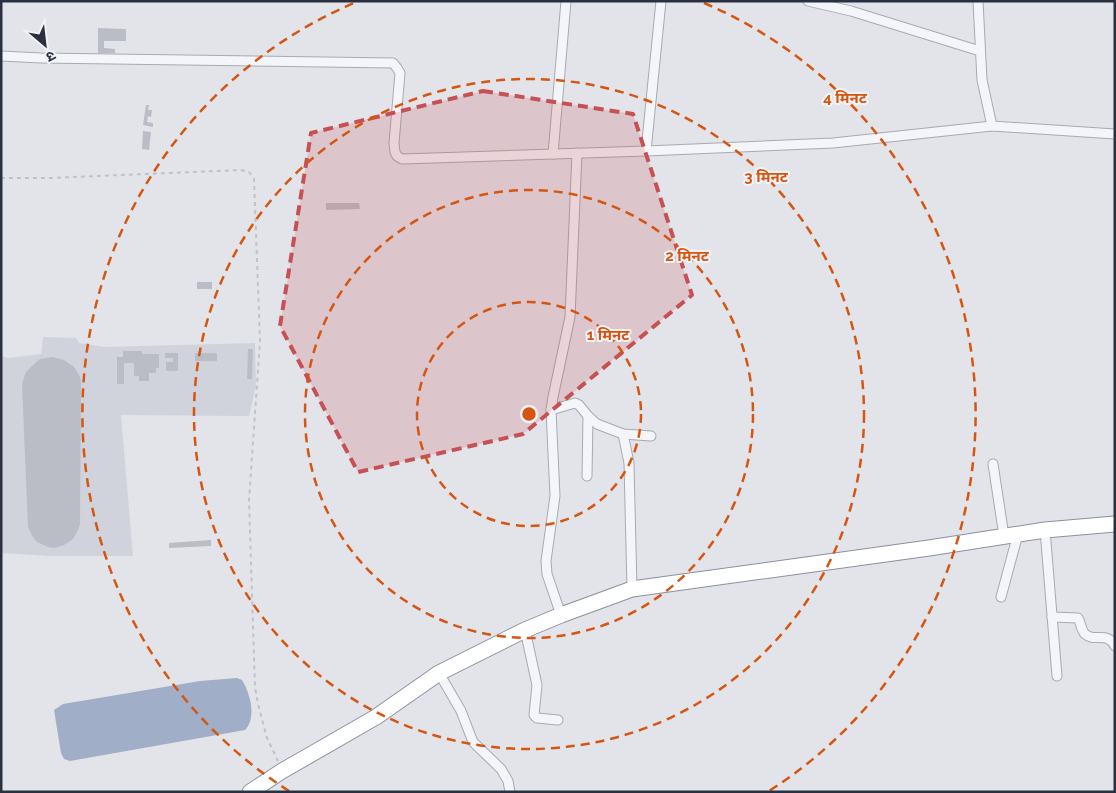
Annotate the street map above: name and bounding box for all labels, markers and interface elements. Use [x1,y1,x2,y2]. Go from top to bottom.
north arrow [20,20,70,70]
text: उ [43,47,58,66]
text: 4 मिनट [823,89,868,107]
text: 3 मिनट [744,168,789,186]
text: 2 मिनट [665,247,710,265]
text: 1 मिनट [587,326,630,344]
centre of rings [520,405,538,423]

